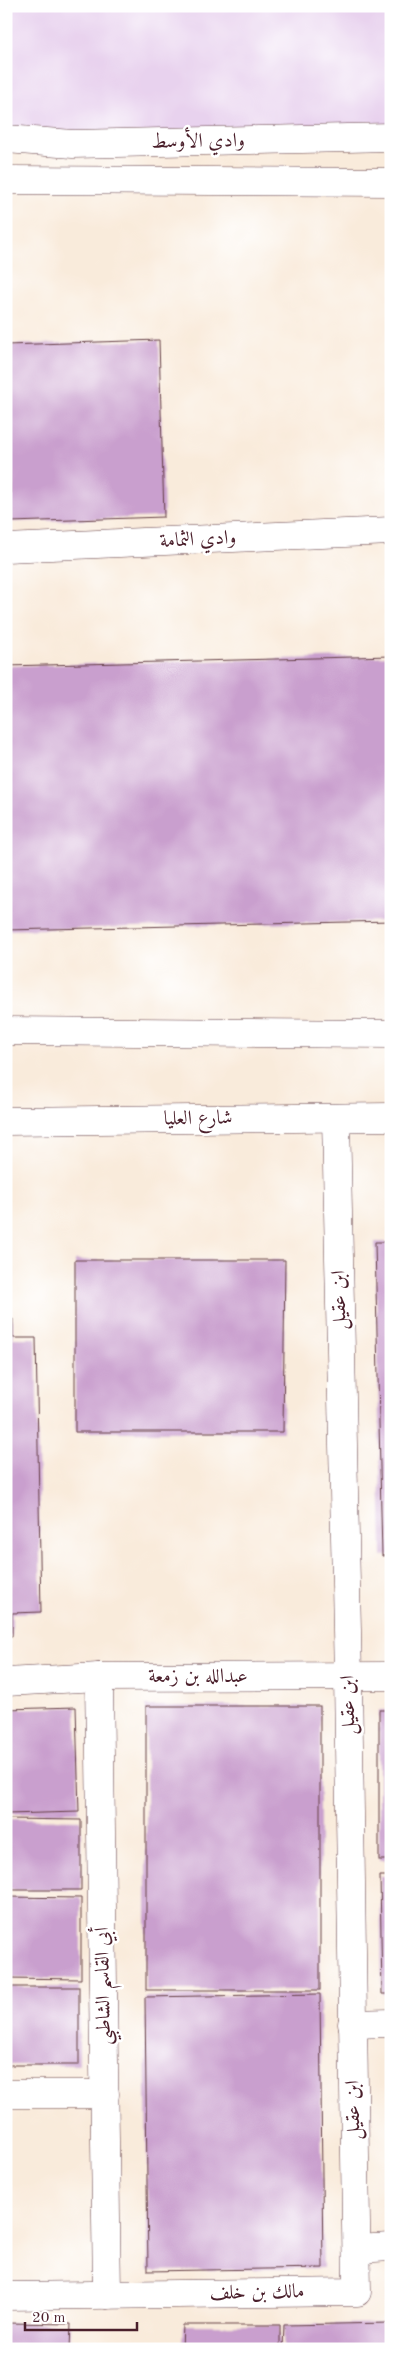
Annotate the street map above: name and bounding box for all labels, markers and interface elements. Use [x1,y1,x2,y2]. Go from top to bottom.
street label: وادي الأوسط [151,124,245,157]
street label: وادي الثمامة [159,527,237,556]
street label: شارع العليا [163,1108,233,1136]
street label: ابن عقيل [329,1270,354,1330]
street label: عبدالله بن زمعة [148,1667,248,1687]
street label: ابن عقيل [338,1675,363,1735]
street label: أبي القاسم الشاطبي [87,1926,123,2045]
street label: ابن عقيل [343,2080,368,2140]
street label: مالك بن خلف [209,2282,305,2304]
scale bar [25,2300,138,2332]
text: 20 m [32,2311,66,2326]

